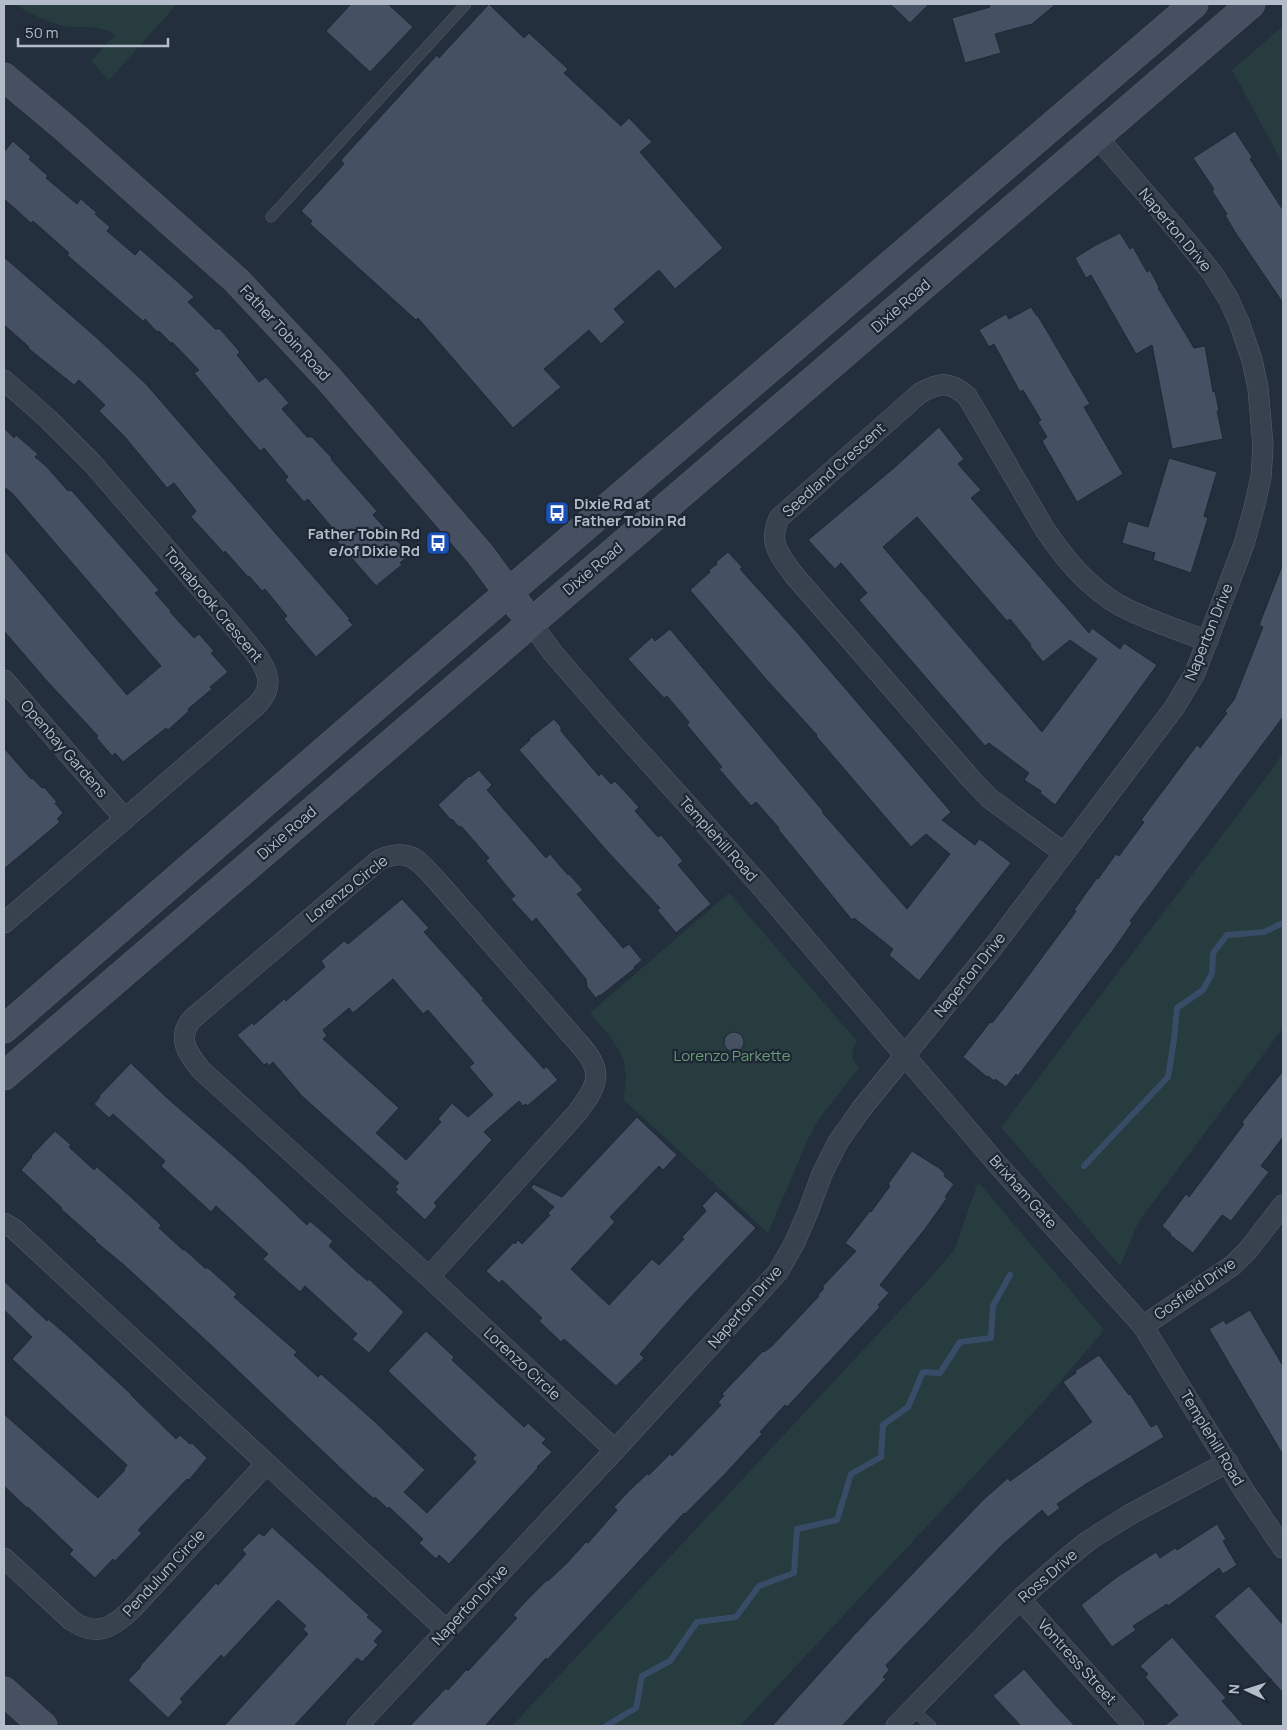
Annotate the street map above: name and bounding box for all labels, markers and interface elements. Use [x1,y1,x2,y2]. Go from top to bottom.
scale bar [18,15,168,47]
text: 50 m [25,22,59,43]
street label: Naperton Drive [1134,183,1217,276]
street label: Dixie Road [866,274,935,337]
street label: Father Tobin Road [235,280,335,385]
street label: Seedland Crescent [777,418,890,522]
place label: Dixie Rd at Father Tobin Rd [574,493,686,531]
bus stop icon: Dixie Rd at Father Tobin Rd [544,500,570,526]
place label: Father Tobin Rd e/of Dixie Rd [308,523,420,561]
bus stop icon: Father Tobin Rd e/of Dixie Rd [425,530,451,556]
street label: Dixie Road [558,537,627,600]
street label: Tomabrook Crescent [159,543,268,667]
street label: Naperton Drive [1179,580,1238,684]
street label: Openbay Gardens [16,695,113,802]
street label: Templehill Road [674,791,762,886]
street label: Dixie Road [252,801,321,864]
street label: Lorenzo Circle [301,850,392,927]
street label: Naperton Drive [929,928,1010,1021]
park label: Lorenzo Parkette [674,1045,791,1066]
street label: Brixham Gate [985,1150,1062,1233]
street label: Gosfield Drive [1150,1252,1240,1325]
street label: Naperton Drive [703,1261,787,1353]
street label: Lorenzo Circle [479,1322,566,1405]
street label: Templehill Road [1176,1386,1249,1489]
street label: Pendulum Circle [118,1524,210,1621]
street label: Ross Drive [1014,1544,1082,1607]
street label: Naperton Drive [427,1560,513,1650]
street label: Vontress Street [1033,1614,1122,1709]
north arrow [1222,1665,1272,1715]
text: N [1224,1683,1243,1695]

